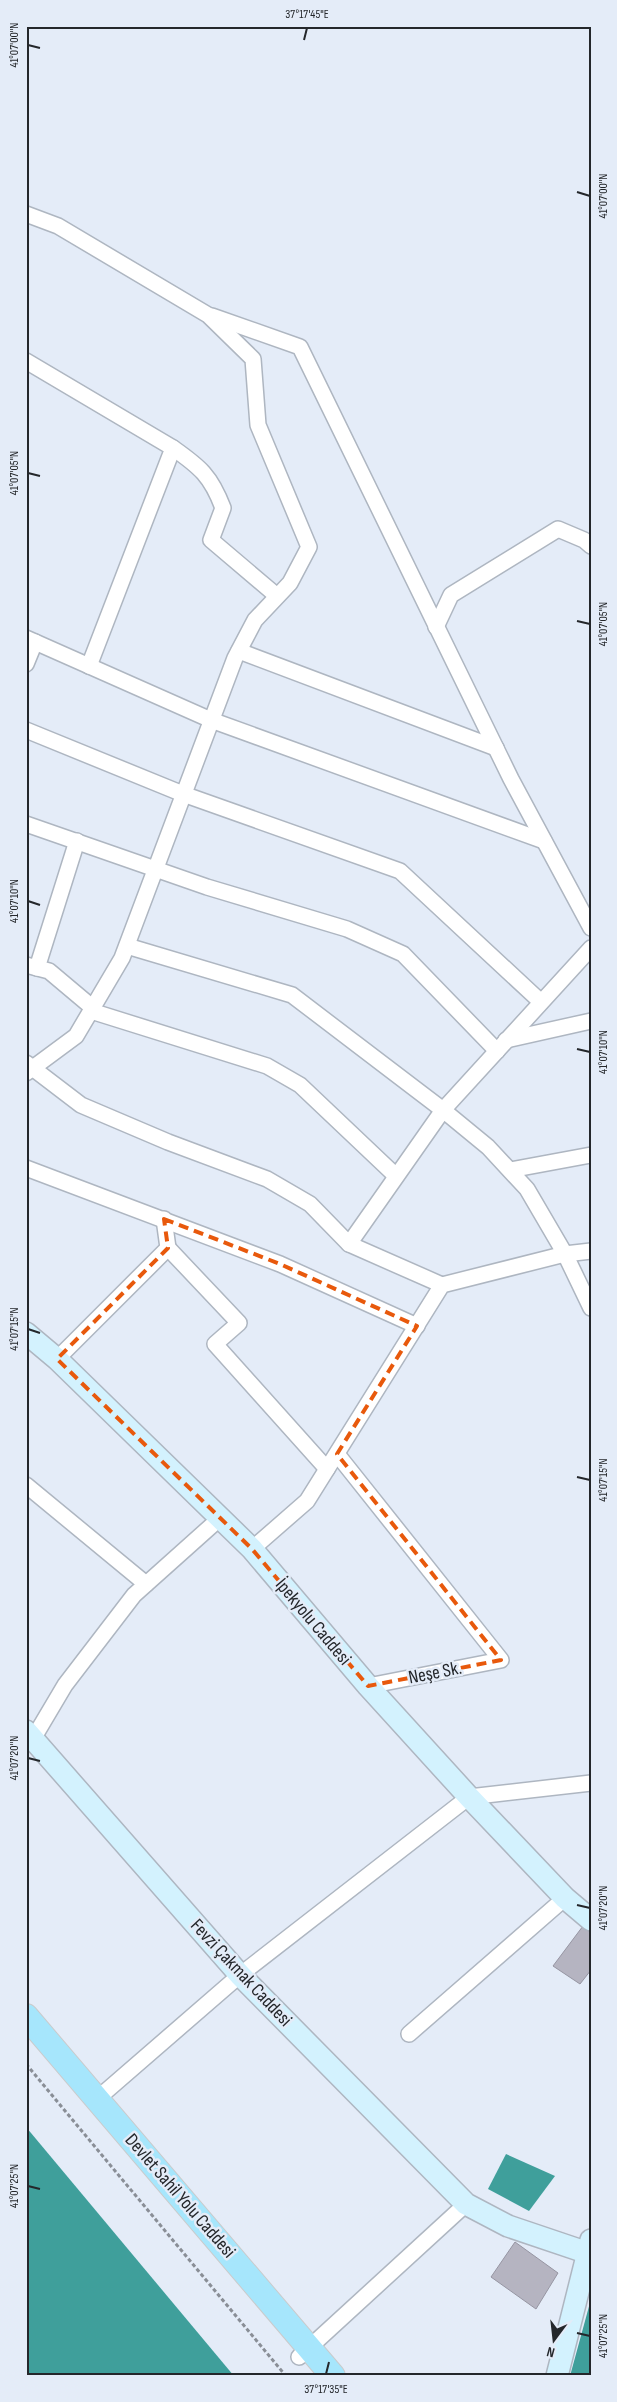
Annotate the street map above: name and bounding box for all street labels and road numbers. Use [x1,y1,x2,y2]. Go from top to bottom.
street label: İpekyolu Caddesi [270,1574,356,1670]
street label: Neşe Sk. [406,1657,464,1689]
street label: Fevzi Çakmak Caddesi [185,1914,297,2032]
street label: Devlet Sahil Yolu Caddesi [120,2129,240,2263]

